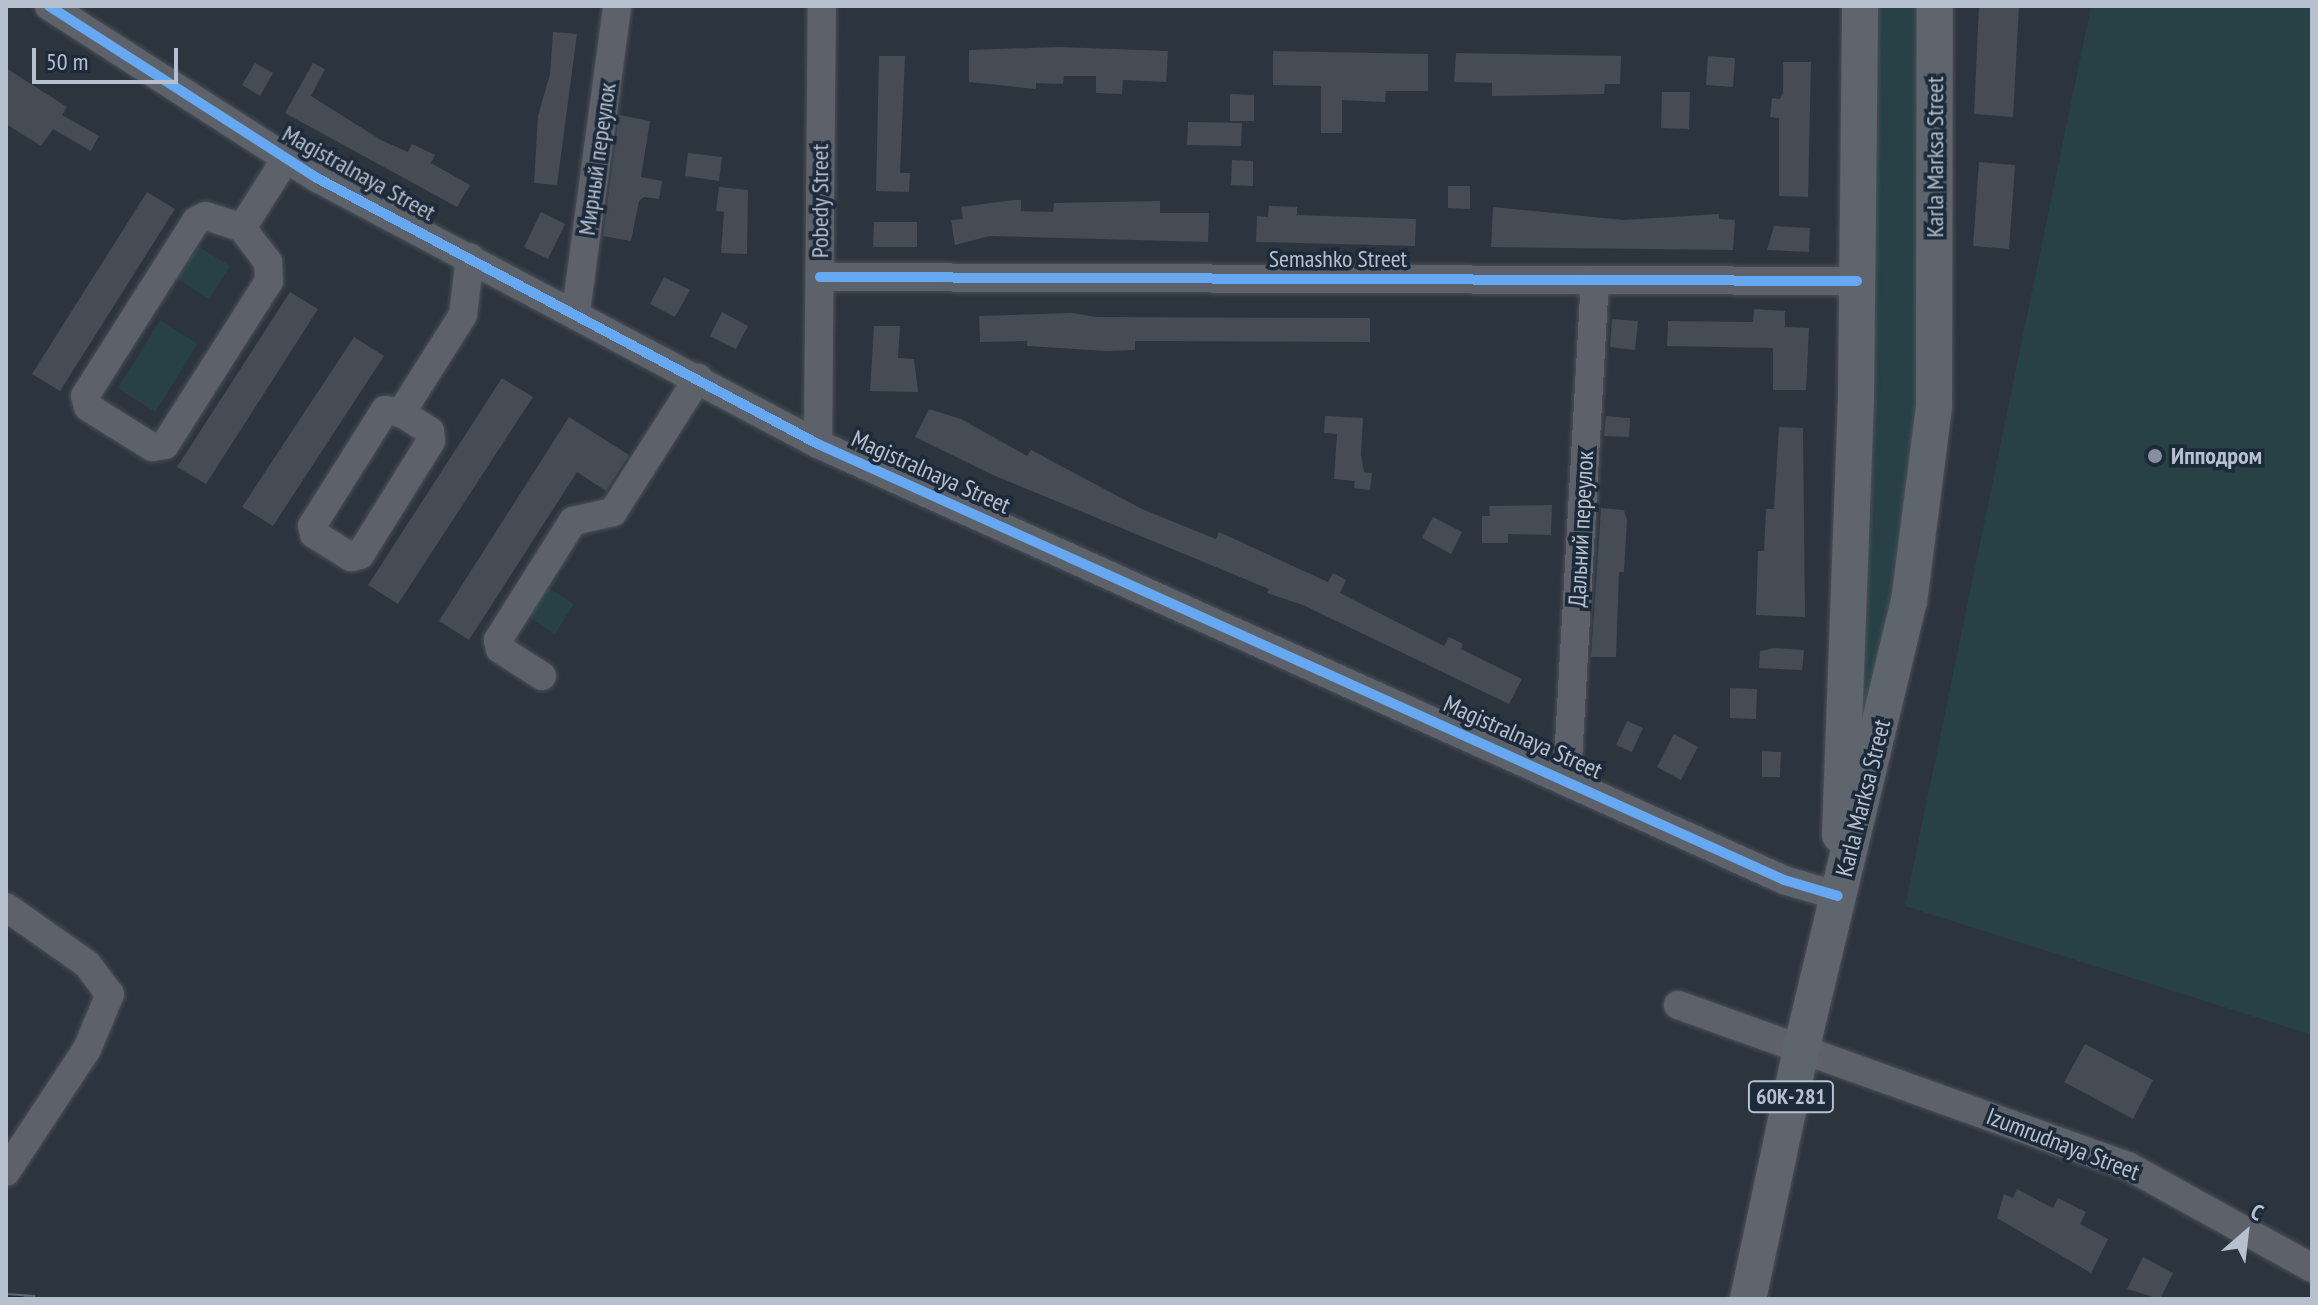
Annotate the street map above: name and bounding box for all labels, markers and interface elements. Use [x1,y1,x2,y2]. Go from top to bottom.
scale bar [36,32,182,82]
text: 50 m [46,46,88,77]
street label: Karla Marksa Street [1921,76,1949,238]
street label: Мирный переулок [572,81,622,237]
street label: Magistralnaya Street [277,119,441,227]
street label: Pobedy Street [806,143,834,259]
street label: Semashko Street [1269,245,1407,273]
street label: Magistralnaya Street [847,424,1015,520]
place label: Ипподром [2171,442,2262,470]
marker: Ипподром [2146,447,2164,465]
street label: Дальний переулок [1563,450,1599,608]
street label: Magistralnaya Street [1439,689,1607,785]
street label: Karla Marksa Street [1830,716,1896,880]
road number: 60К-281 [1747,1079,1835,1115]
street label: Izumrudnaya Street [1983,1102,2143,1186]
north arrow [2206,1193,2286,1273]
text: С [2246,1197,2268,1227]

